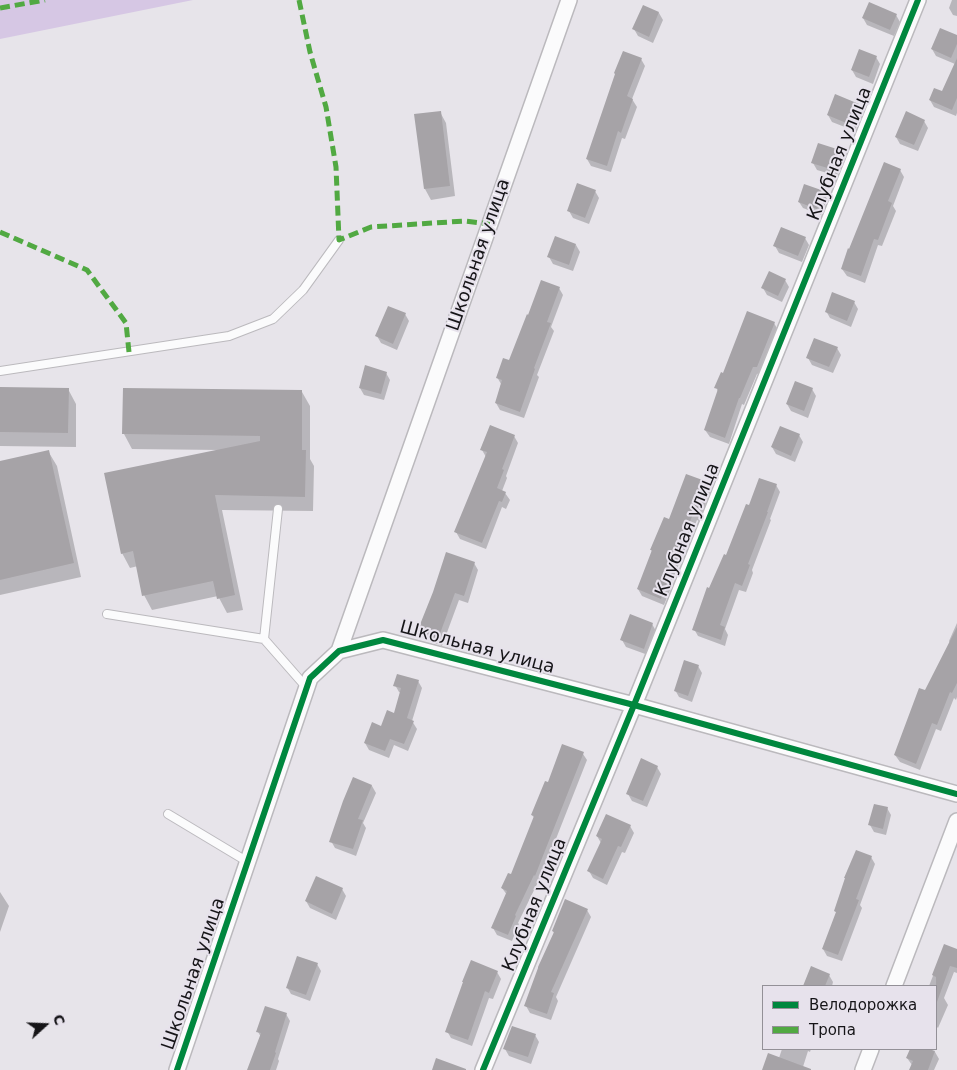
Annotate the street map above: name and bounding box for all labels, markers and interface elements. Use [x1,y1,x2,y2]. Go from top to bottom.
street label: Клубная улица [803,84,877,224]
street label: Школьная улица [443,176,515,334]
street label: Клубная улица [651,460,725,600]
street label: Школьная улица [397,617,557,679]
street label: Клубная улица [498,835,572,975]
street label: Школьная улица [158,895,230,1053]
legend [762,985,937,1050]
text: Велодорожка [809,996,917,1014]
north arrow [20,1000,70,1050]
text: С [50,1012,68,1027]
text: Тропа [809,1021,856,1039]

